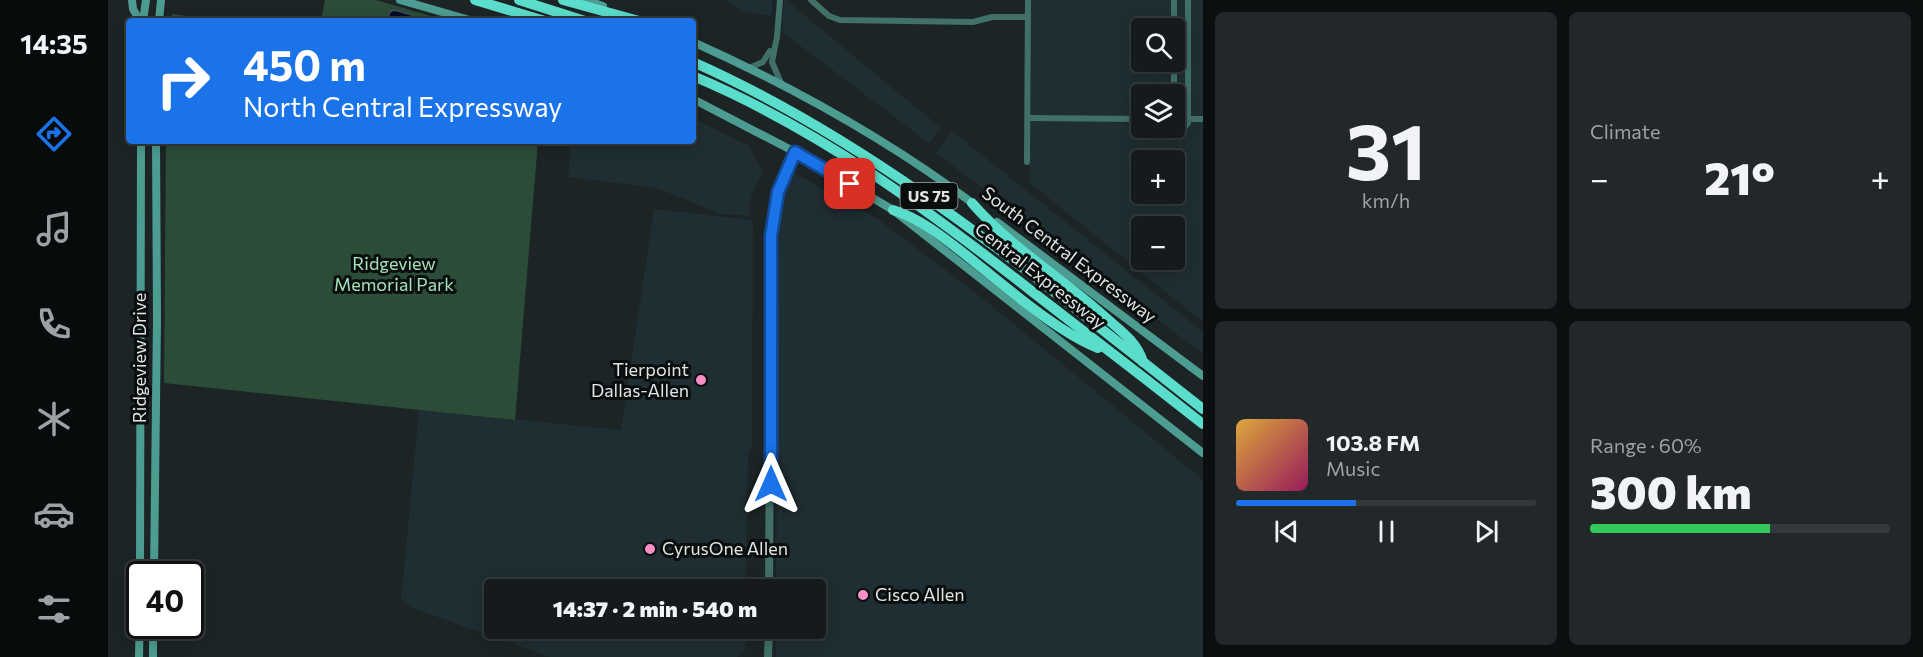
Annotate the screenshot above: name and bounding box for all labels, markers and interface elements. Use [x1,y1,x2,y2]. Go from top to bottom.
map controls [1131,18,1185,270]
button: search [1131,18,1185,72]
text: 14:35 [20,27,88,60]
text: 450 m [243,38,366,90]
icon: right [144,42,222,120]
button: layers [1131,84,1185,138]
text: North Central Expressway [243,90,562,123]
text: 31 [1346,101,1426,196]
icon: directions [33,113,75,155]
text: Climate [1590,119,1660,143]
text: 21° [1704,149,1775,204]
button: + [1131,150,1185,204]
text: − [1590,157,1609,198]
text: + [1871,157,1890,198]
pin [824,158,875,209]
icon: arrive [833,167,866,200]
street label: South Central Expressway [978,182,1160,328]
road number: US 75 [900,183,958,209]
text: km/h [1362,188,1410,212]
icon: music [33,208,75,250]
button: − [1131,216,1185,270]
street label: Central Expressway [970,218,1110,334]
park label: Ridgeview Memorial Park [334,252,454,295]
street label: Ridgeview Drive [128,293,150,423]
icon: phone [33,303,75,345]
place label: Tierpoint Dallas-Allen [591,358,689,401]
marker: Tierpoint Dallas-Allen [694,373,708,387]
icon: climate [33,398,75,440]
text: 103.8 FM [1326,429,1420,456]
text: Range · 60% [1590,433,1702,457]
position arrow [739,452,803,516]
text: Music [1326,456,1380,480]
text: 300 km [1590,463,1751,518]
icon: car [33,493,75,535]
icon: previous [1270,515,1303,548]
icon: pause [1370,515,1403,548]
icon: next [1470,515,1503,548]
place label: CyrusOne Allen [662,537,788,559]
marker: CyrusOne Allen [643,542,657,556]
speed limit sign: 40 [126,561,204,639]
place label: Cisco Allen [875,583,965,605]
icon: filters [33,588,75,630]
marker: Cisco Allen [856,588,870,602]
text: 14:37 · 2 min · 540 m [553,595,757,622]

